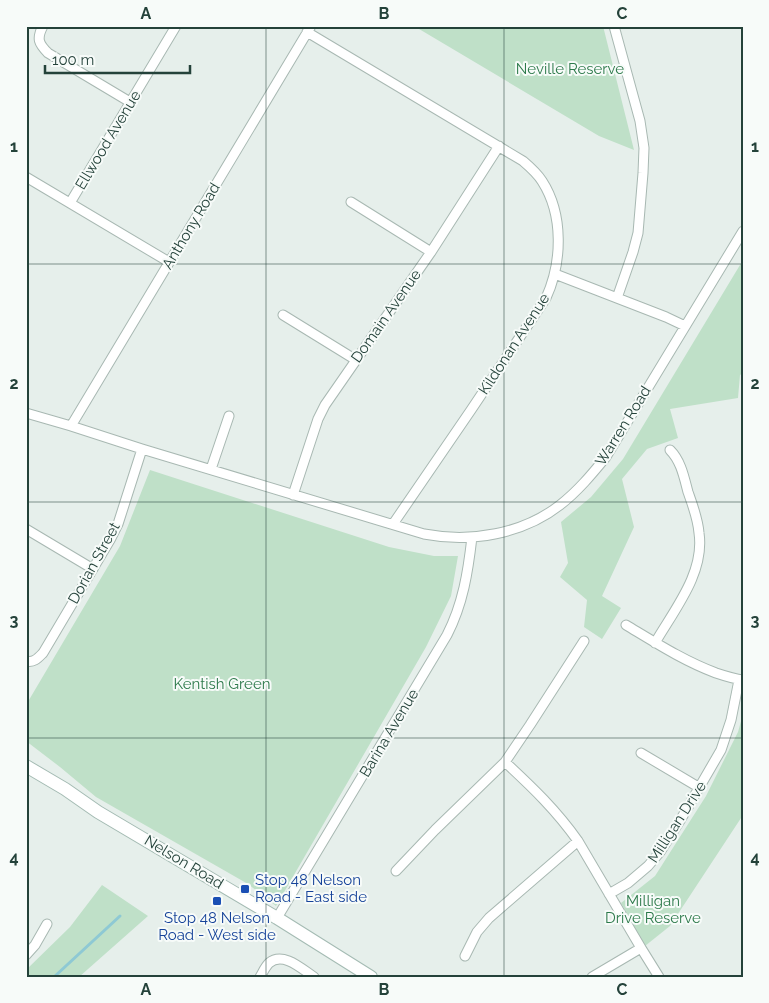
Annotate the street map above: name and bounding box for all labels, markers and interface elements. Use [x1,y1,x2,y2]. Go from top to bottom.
text: A [141,4,152,23]
text: B [379,4,390,23]
text: C [617,4,628,23]
scale bar [45,42,190,74]
text: 100 m [52,51,94,69]
park label: Neville Reserve [516,60,624,78]
street label: Ellwood Avenue [71,87,145,193]
text: 1 [10,137,18,156]
text: 1 [751,137,759,156]
street label: Anthony Road [158,180,224,272]
street label: Domain Avenue [347,266,425,366]
street label: Kildonan Avenue [475,290,553,398]
text: 2 [9,374,19,393]
text: 2 [750,374,760,393]
street label: Warren Road [591,383,655,469]
street label: Dorian Street [64,519,124,607]
text: 3 [10,611,19,630]
text: 3 [751,611,760,630]
park label: Kentish Green [174,675,270,693]
street label: Barina Avenue [356,686,422,780]
street label: Milligan Drive [644,778,710,866]
street label: Nelson Road [141,831,227,893]
text: 4 [9,848,19,867]
text: 4 [750,848,760,867]
place label: Stop 48 Nelson Road - East side [255,871,367,906]
marker: Stop 48 Nelson Road - East side [239,883,251,895]
park label: Milligan Drive Reserve [605,892,701,927]
marker: Stop 48 Nelson Road - West side [211,895,223,907]
place label: Stop 48 Nelson Road - West side [158,909,276,944]
text: A [141,980,152,999]
text: B [379,980,390,999]
text: C [617,980,628,999]

